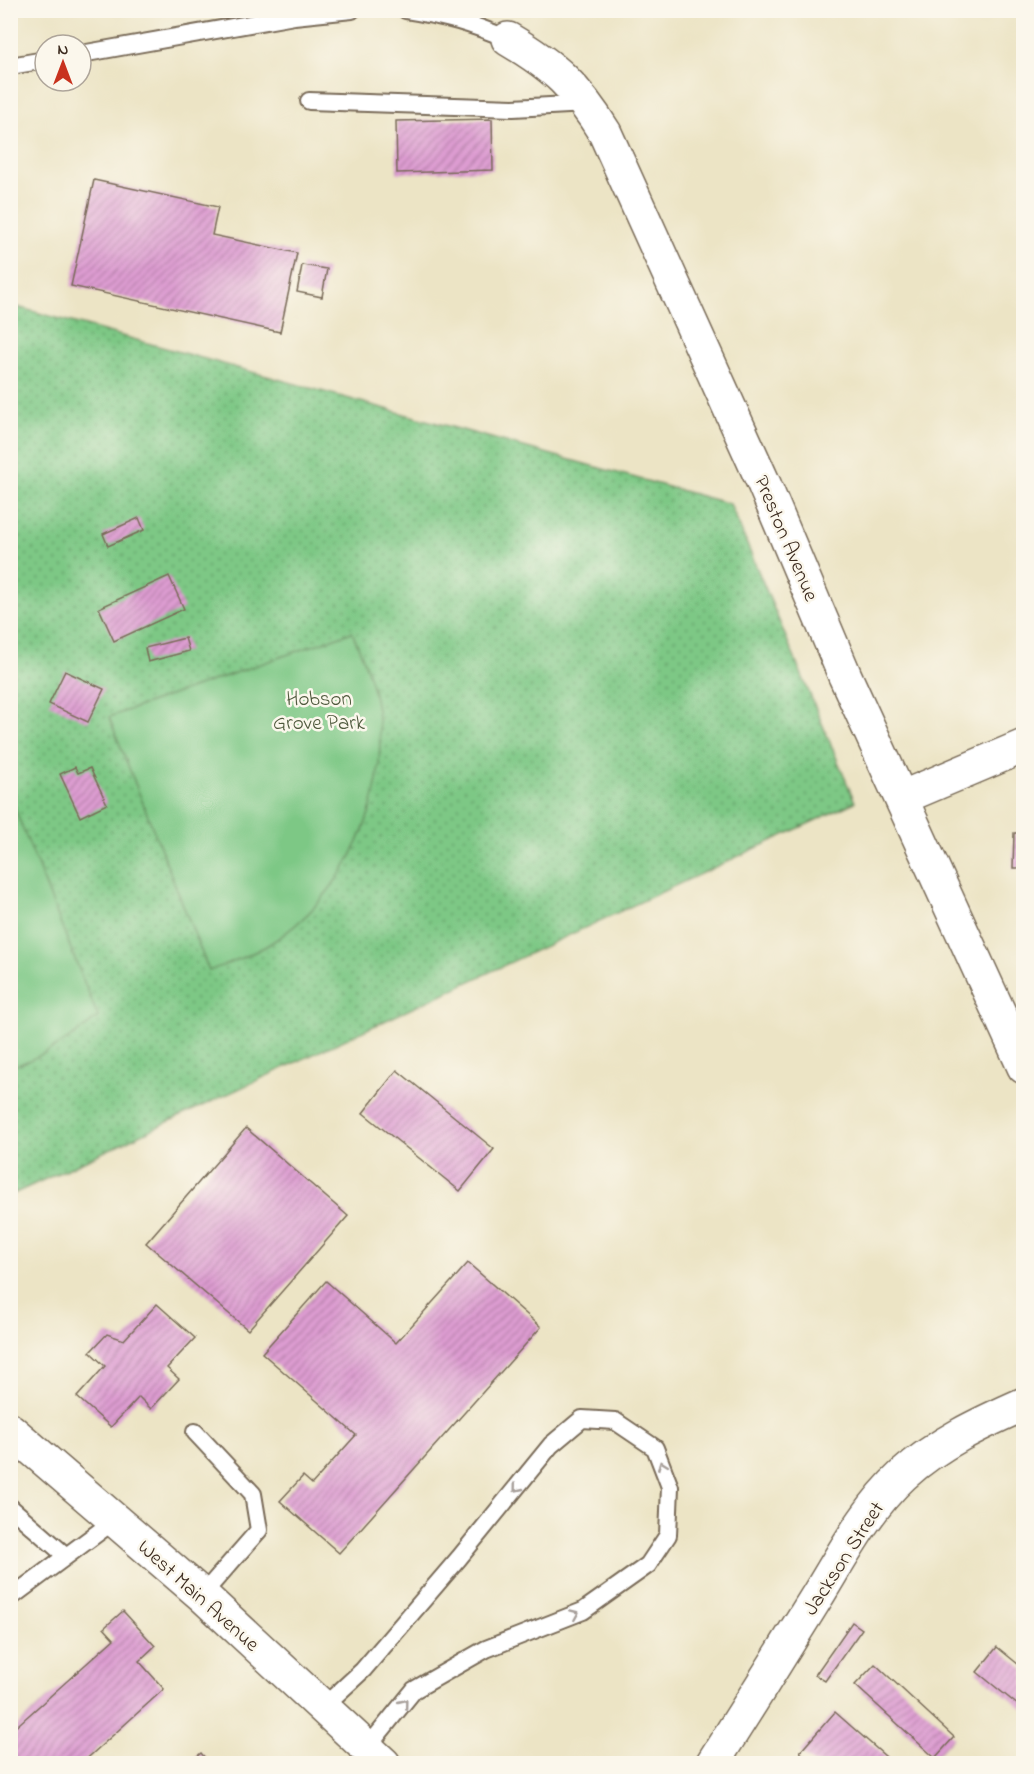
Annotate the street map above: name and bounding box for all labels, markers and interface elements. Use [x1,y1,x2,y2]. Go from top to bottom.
north arrow [33,33,93,93]
text: N [58,38,69,62]
street label: Preston Avenue [745,471,825,607]
park label: Hobson Grove Park [273,685,366,739]
one-way arrow [657,1461,669,1472]
one-way arrow [513,1481,524,1492]
street label: Jackson Street [797,1496,893,1622]
street label: West Main Avenue [130,1534,266,1660]
one-way arrow [569,1609,580,1621]
one-way arrow [397,1698,408,1709]

